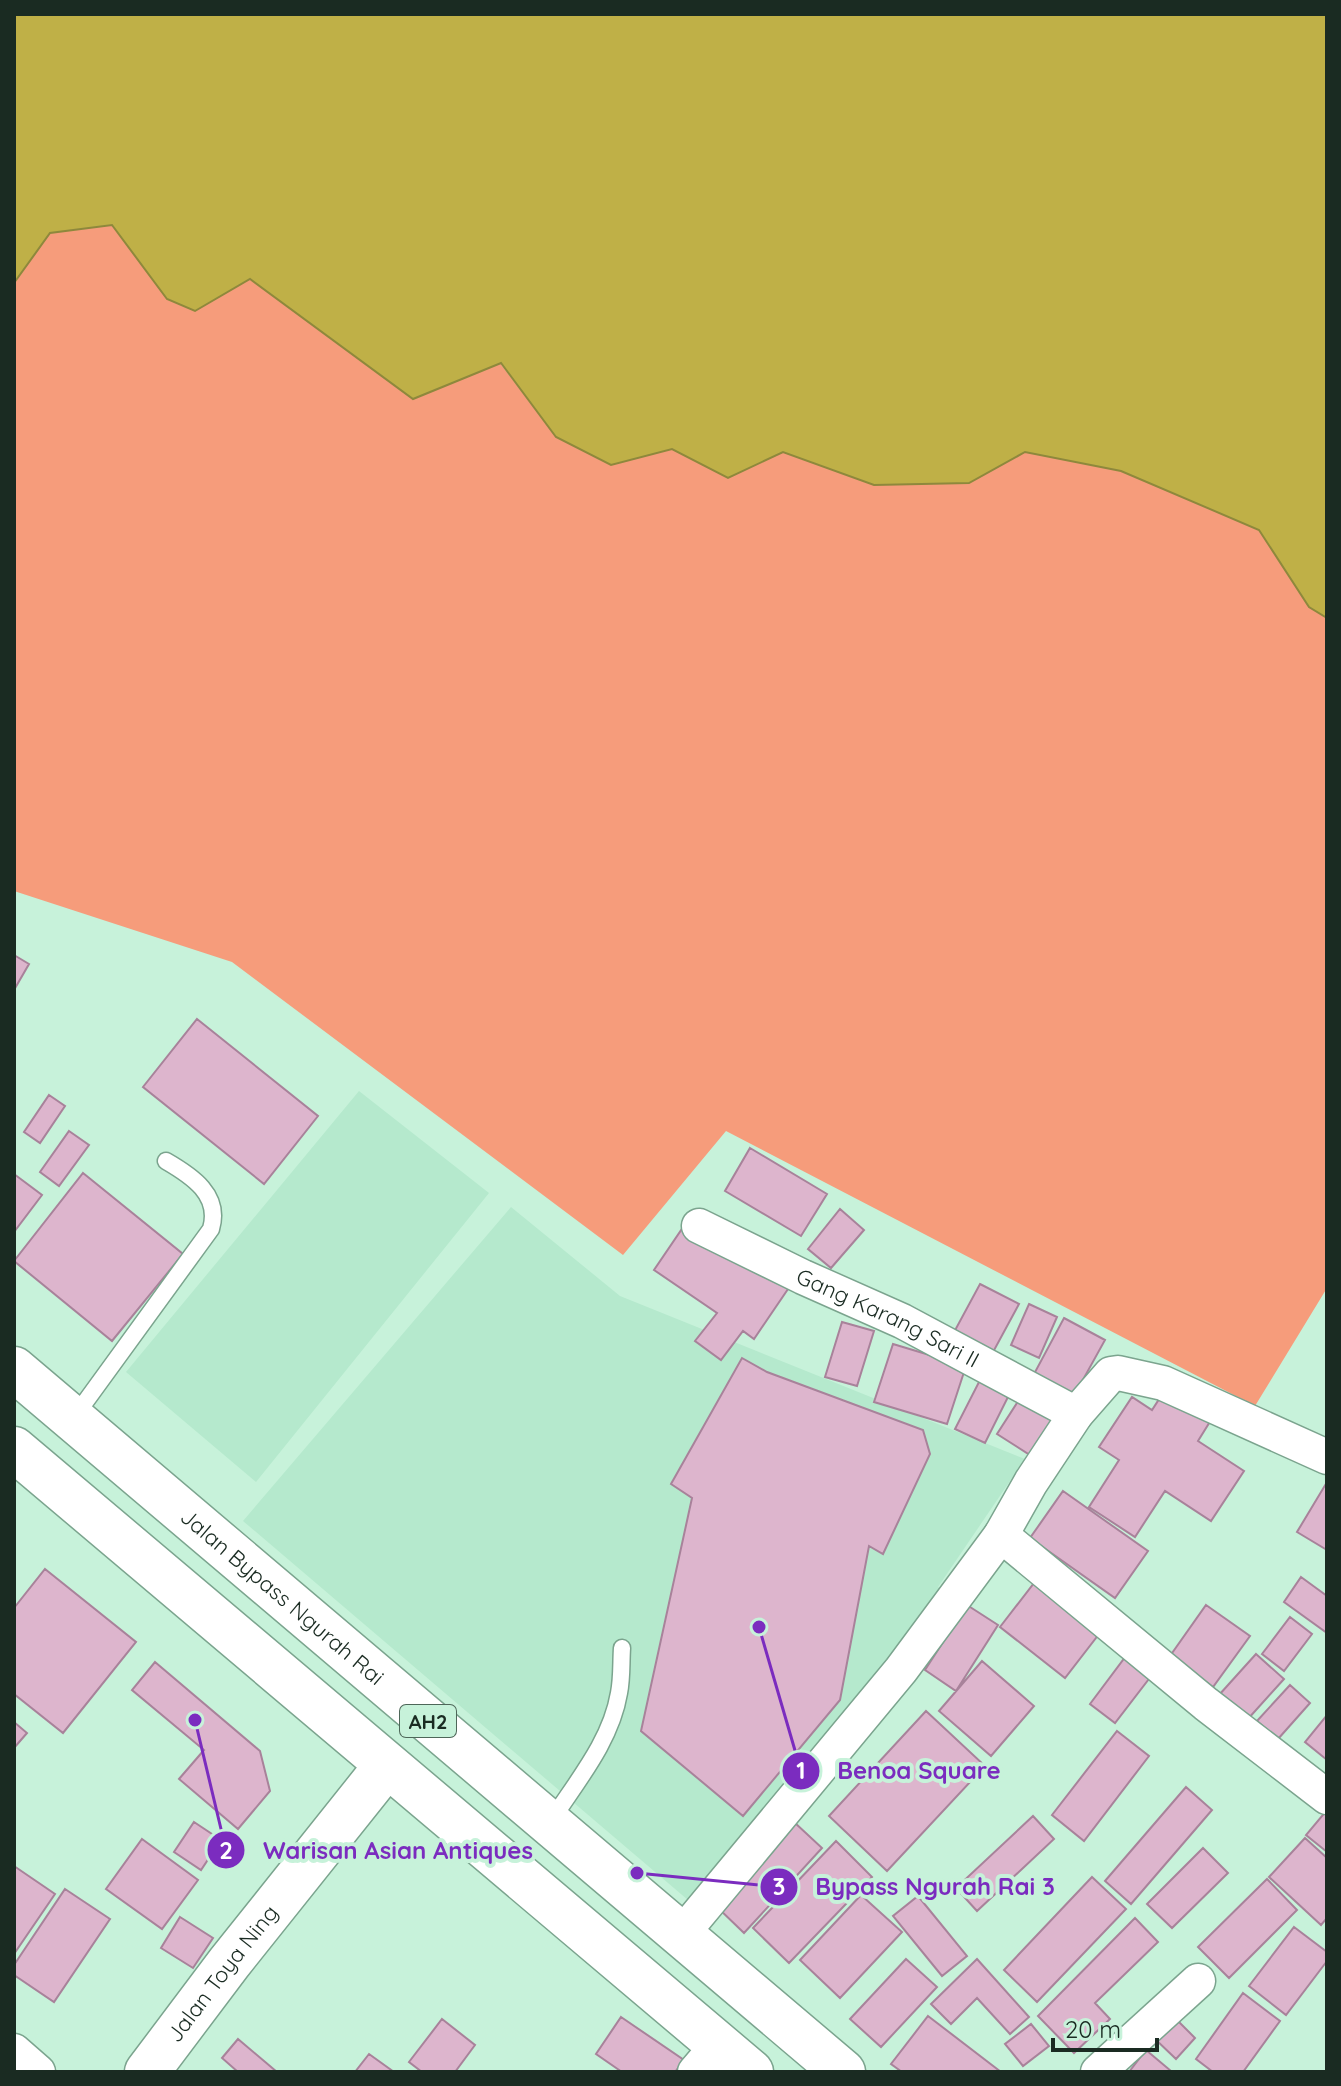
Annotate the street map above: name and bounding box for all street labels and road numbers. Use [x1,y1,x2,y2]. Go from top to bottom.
street label: Gang Karang Sari II [792,1262,984,1374]
street label: Jalan Bypass Ngurah Rai [175,1502,390,1691]
road number: AH2 [400,1705,456,1737]
street label: Jalan Toya Ning [160,1899,284,2048]

